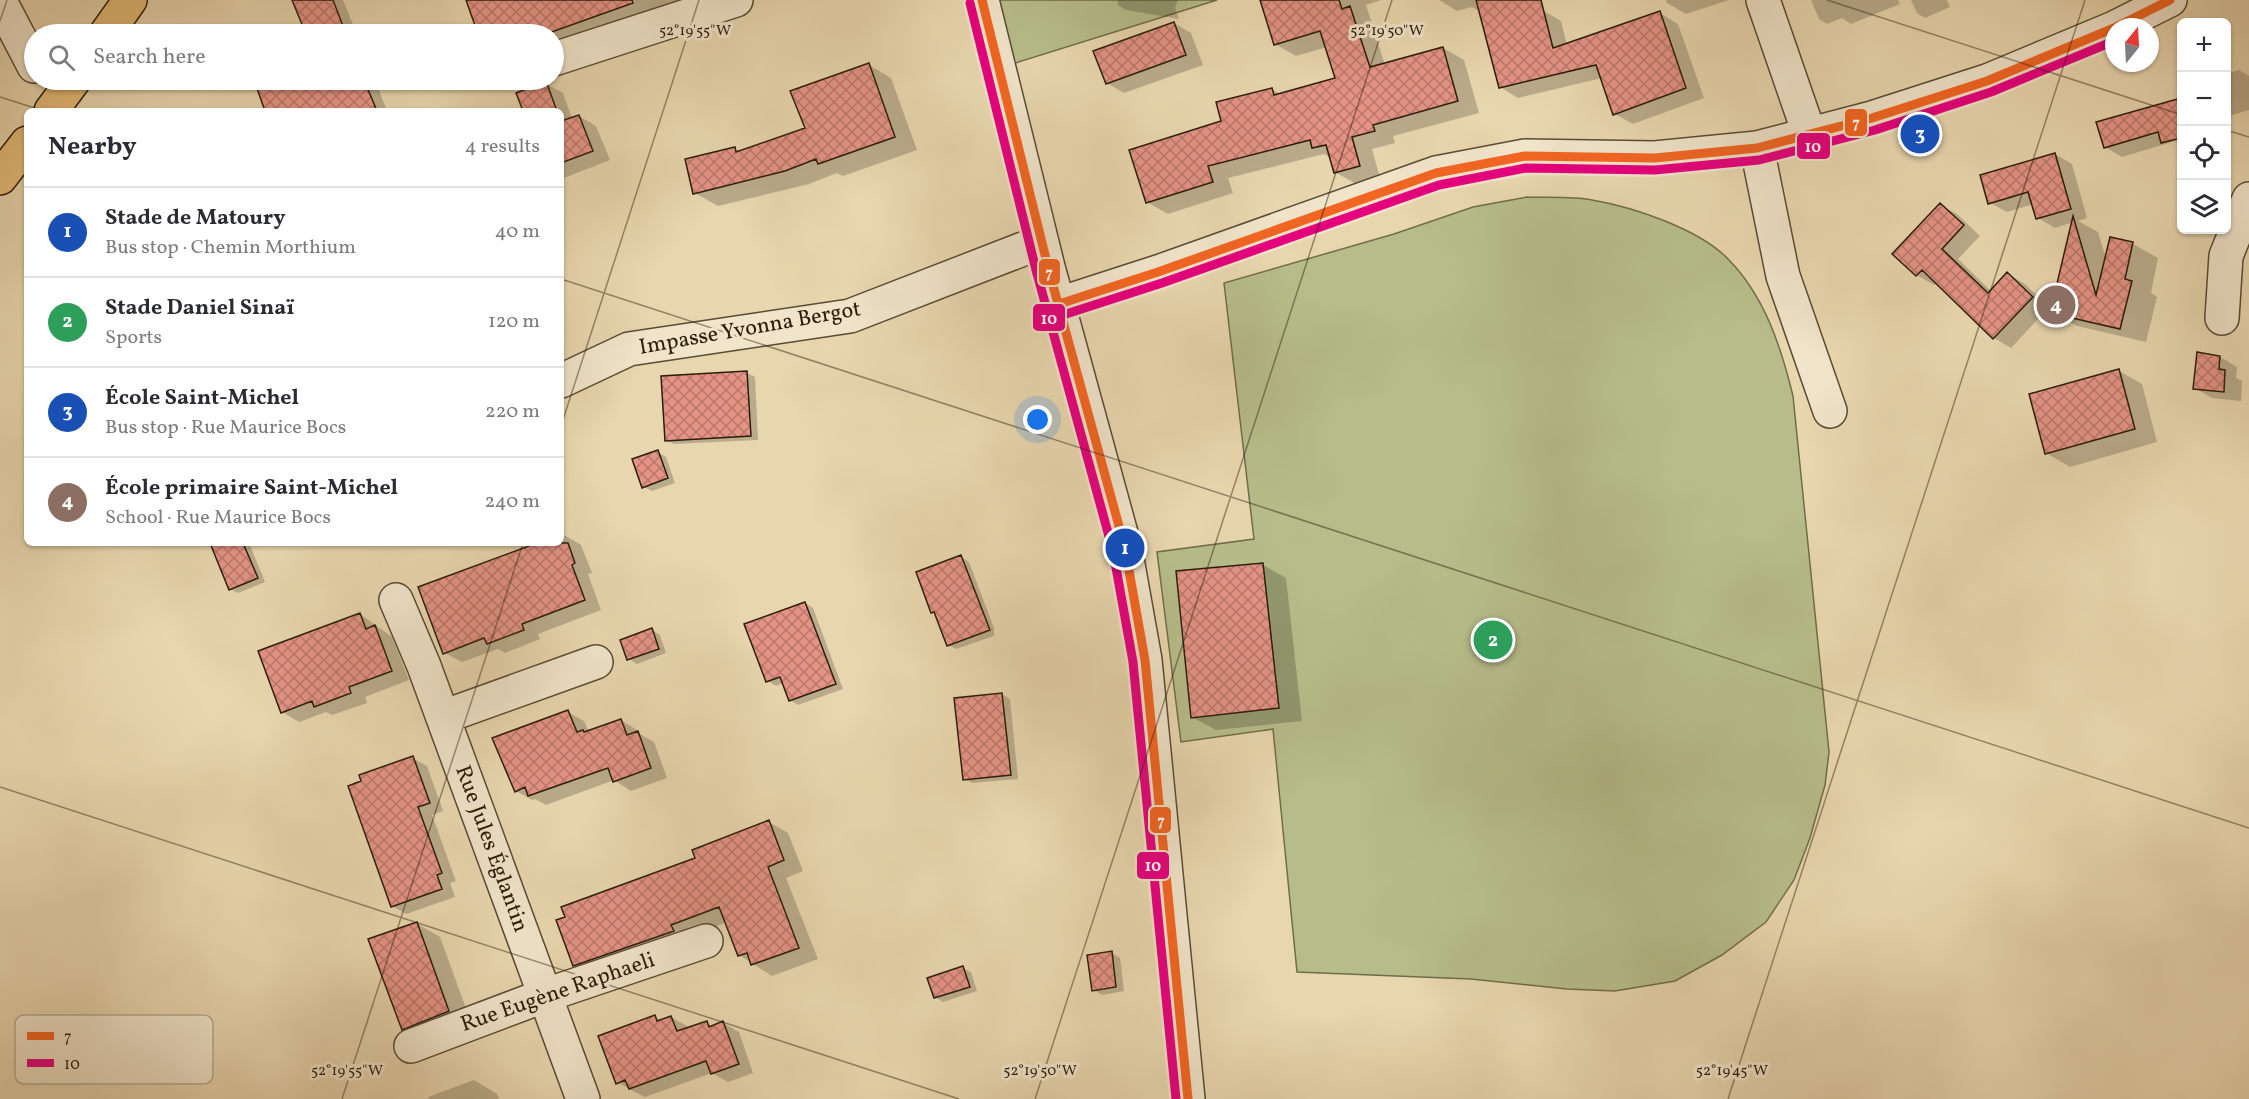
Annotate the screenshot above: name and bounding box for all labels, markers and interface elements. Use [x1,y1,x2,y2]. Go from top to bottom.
north arrow [2105,18,2159,72]
map controls [2177,18,2231,234]
button: + [2177,18,2231,72]
text: 52°19'55"W [659,21,731,42]
text: 52°19'50"W [1350,21,1424,42]
search box [24,24,564,90]
icon: search [45,41,78,74]
text: Search here [93,42,206,73]
button: − [2177,72,2231,126]
line badge: 7 [1844,108,1868,137]
pin: 3 [1900,112,1940,156]
text: 7 [1852,113,1860,135]
button: locate [2177,126,2231,180]
text: Nearby [48,129,137,165]
line badge: 10 [1796,132,1831,160]
text: 4 results [465,133,540,161]
text: 10 [1805,137,1821,159]
button: layers [2177,180,2231,234]
text: Stade de Matoury [105,203,286,234]
text: 1 [63,218,72,246]
text: 40 m [495,218,540,246]
text: Bus stop · Chemin Morthium [105,234,356,262]
line badge: 7 [1038,258,1061,286]
text: 7 [1045,263,1053,285]
pin: 4 [2036,282,2076,328]
text: Stade Daniel Sinaï [105,293,294,324]
street label: Impasse Yvonna Bergot [637,294,864,364]
line badge: 10 [1032,303,1066,332]
text: 2 [62,308,73,336]
text: 120 m [488,308,540,336]
text: 10 [1041,309,1057,331]
text: Sports [105,324,162,352]
text: École Saint-Michel [105,383,299,414]
text: 3 [62,398,73,426]
text: 220 m [485,398,540,426]
your location [1023,405,1052,434]
text: Bus stop · Rue Maurice Bocs [105,414,346,442]
text: École primaire Saint-Michel [105,473,398,504]
text: 4 [61,488,74,516]
text: 240 m [485,488,540,516]
text: School · Rue Maurice Bocs [105,504,331,532]
pin: 1 [1106,526,1144,570]
pin: 2 [1474,618,1512,662]
street label: Rue Jules Églantin [446,761,536,937]
line badge: 7 [1149,806,1172,834]
text: 7 [1157,811,1165,833]
line badge: 10 [1136,851,1170,880]
text: 10 [1145,856,1161,878]
street label: Rue Eugène Raphaeli [457,945,659,1041]
legend [15,1015,213,1084]
text: 7 [64,1027,72,1049]
text: 10 [64,1054,80,1076]
text: 52°19'55"W [311,1061,383,1082]
text: 52°19'50"W [1003,1061,1077,1082]
text: 52°19'45"W [1696,1061,1768,1082]

